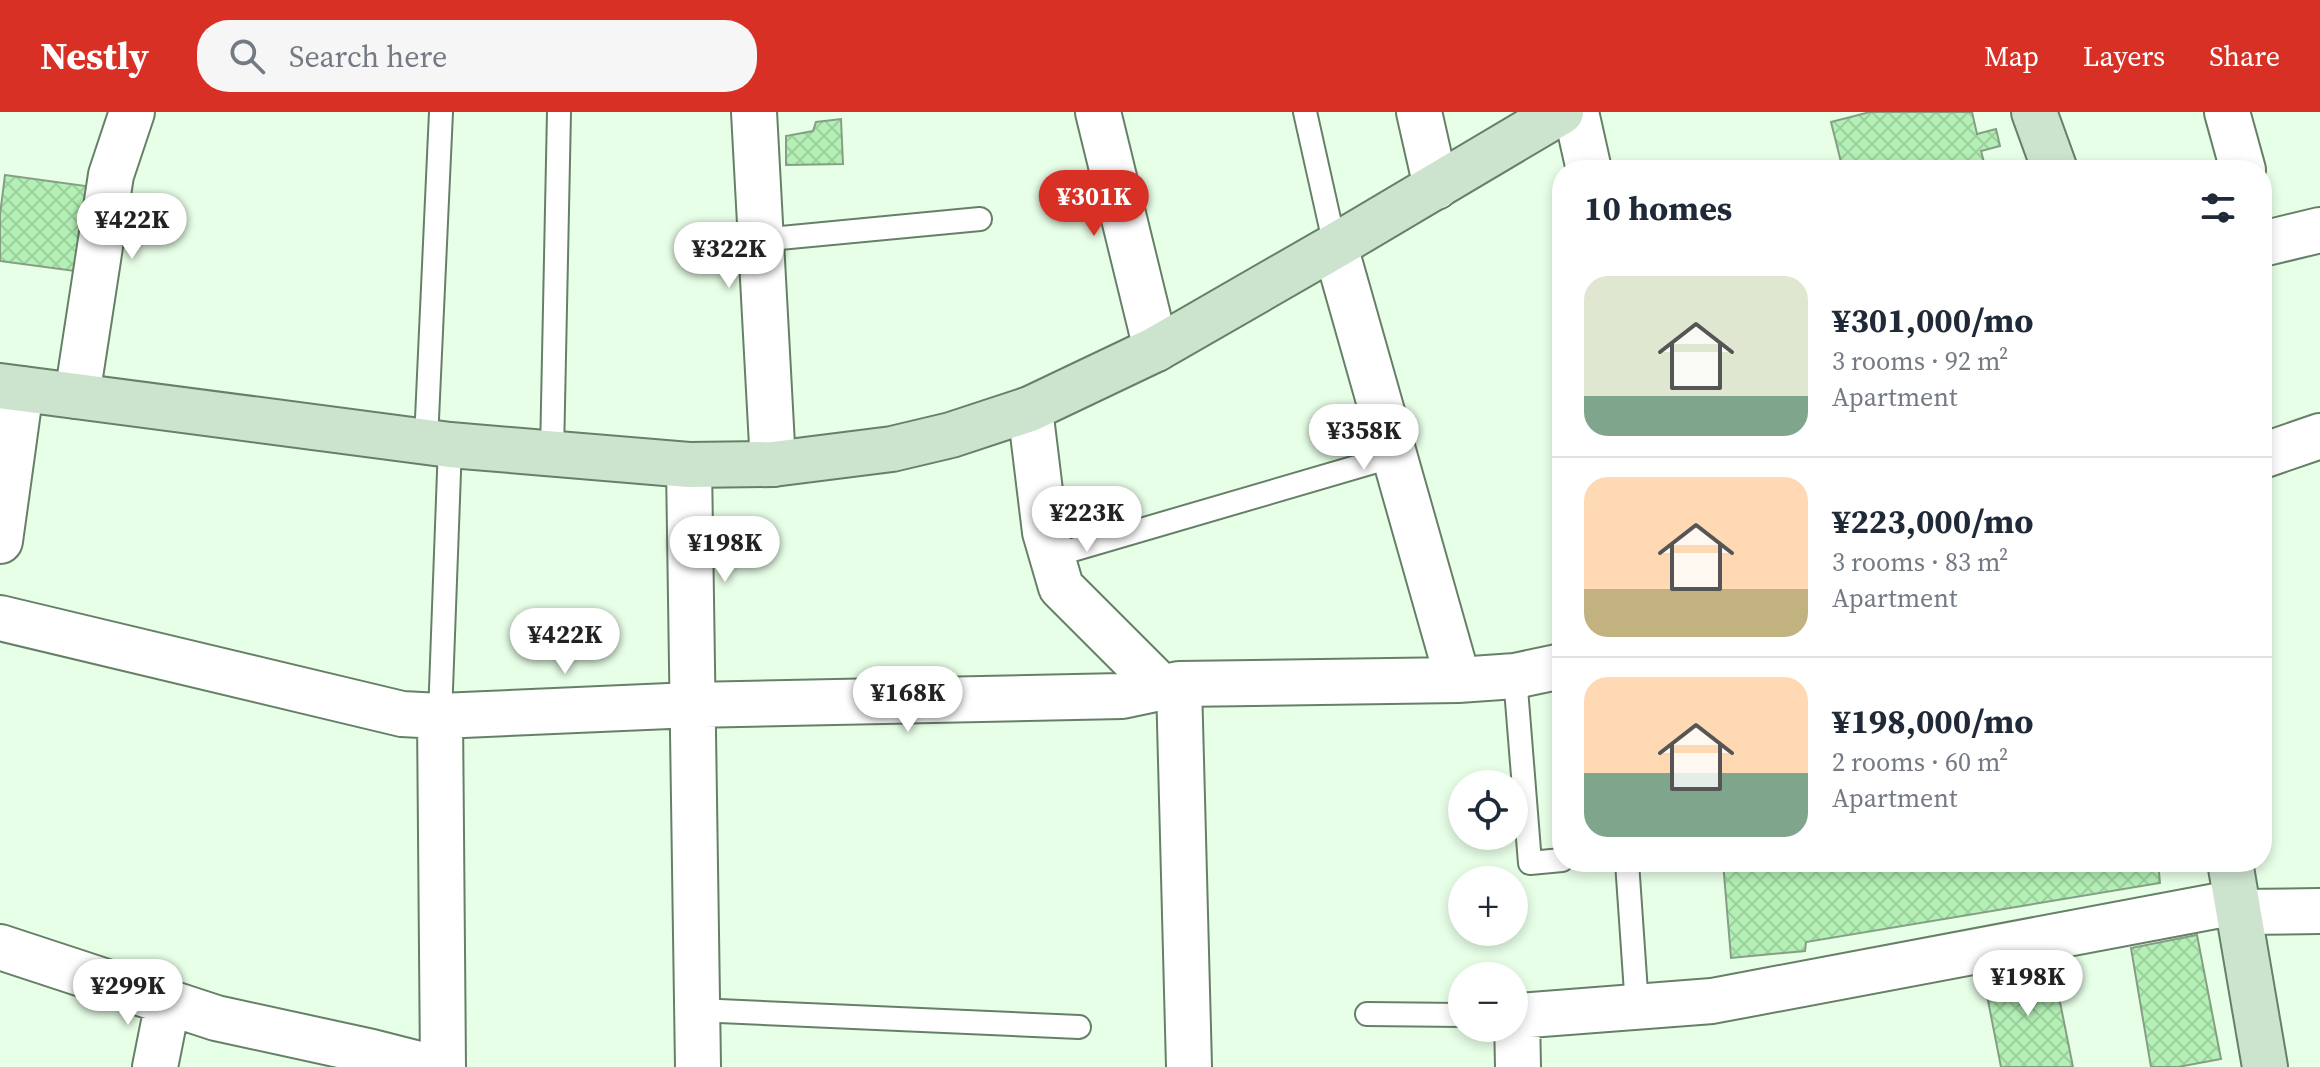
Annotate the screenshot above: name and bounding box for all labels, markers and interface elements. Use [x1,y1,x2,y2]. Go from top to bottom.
search box [197,20,757,92]
text: Nestly [40,30,149,82]
icon: search [225,34,269,78]
text: Search here [289,36,447,77]
text: Map [1984,37,2039,75]
text: Layers [2083,37,2165,75]
text: Share [2209,37,2280,75]
pin: ¥301K [1038,170,1150,238]
text: ¥301K [1057,178,1131,214]
text: 10 homes [1584,185,1732,231]
icon: filters [2196,186,2240,230]
pin: ¥422K [76,193,188,261]
text: ¥422K [95,201,169,237]
pin: ¥322K [673,222,785,290]
text: ¥322K [692,230,766,266]
text: ¥301,000/mo [1832,297,2033,343]
icon: home [1648,308,1744,404]
text: 3 rooms · 92 m² [1832,343,2008,379]
text: Apartment [1832,379,1957,415]
pin: ¥358K [1308,404,1420,472]
text: ¥358K [1327,412,1401,448]
pin: ¥223K [1031,486,1143,554]
text: ¥223K [1050,494,1124,530]
text: ¥223,000/mo [1832,498,2033,544]
icon: home [1648,509,1744,605]
pin: ¥198K [669,516,781,584]
text: ¥198K [688,524,762,560]
text: 3 rooms · 83 m² [1832,544,2008,580]
text: Apartment [1832,580,1957,616]
pin: ¥422K [509,608,621,676]
text: ¥422K [528,616,602,652]
pin: ¥168K [852,666,964,734]
text: ¥168K [871,674,945,710]
text: ¥198,000/mo [1832,698,2033,744]
icon: home [1648,709,1744,805]
text: 2 rooms · 60 m² [1832,744,2008,780]
map controls [1448,770,1528,1042]
button: locate [1448,770,1528,850]
text: Apartment [1832,780,1957,816]
button: + [1448,866,1528,946]
pin: ¥198K [1972,950,2084,1018]
text: ¥198K [1991,958,2065,994]
pin: ¥299K [72,959,184,1027]
button: − [1448,962,1528,1042]
text: ¥299K [91,967,165,1003]

